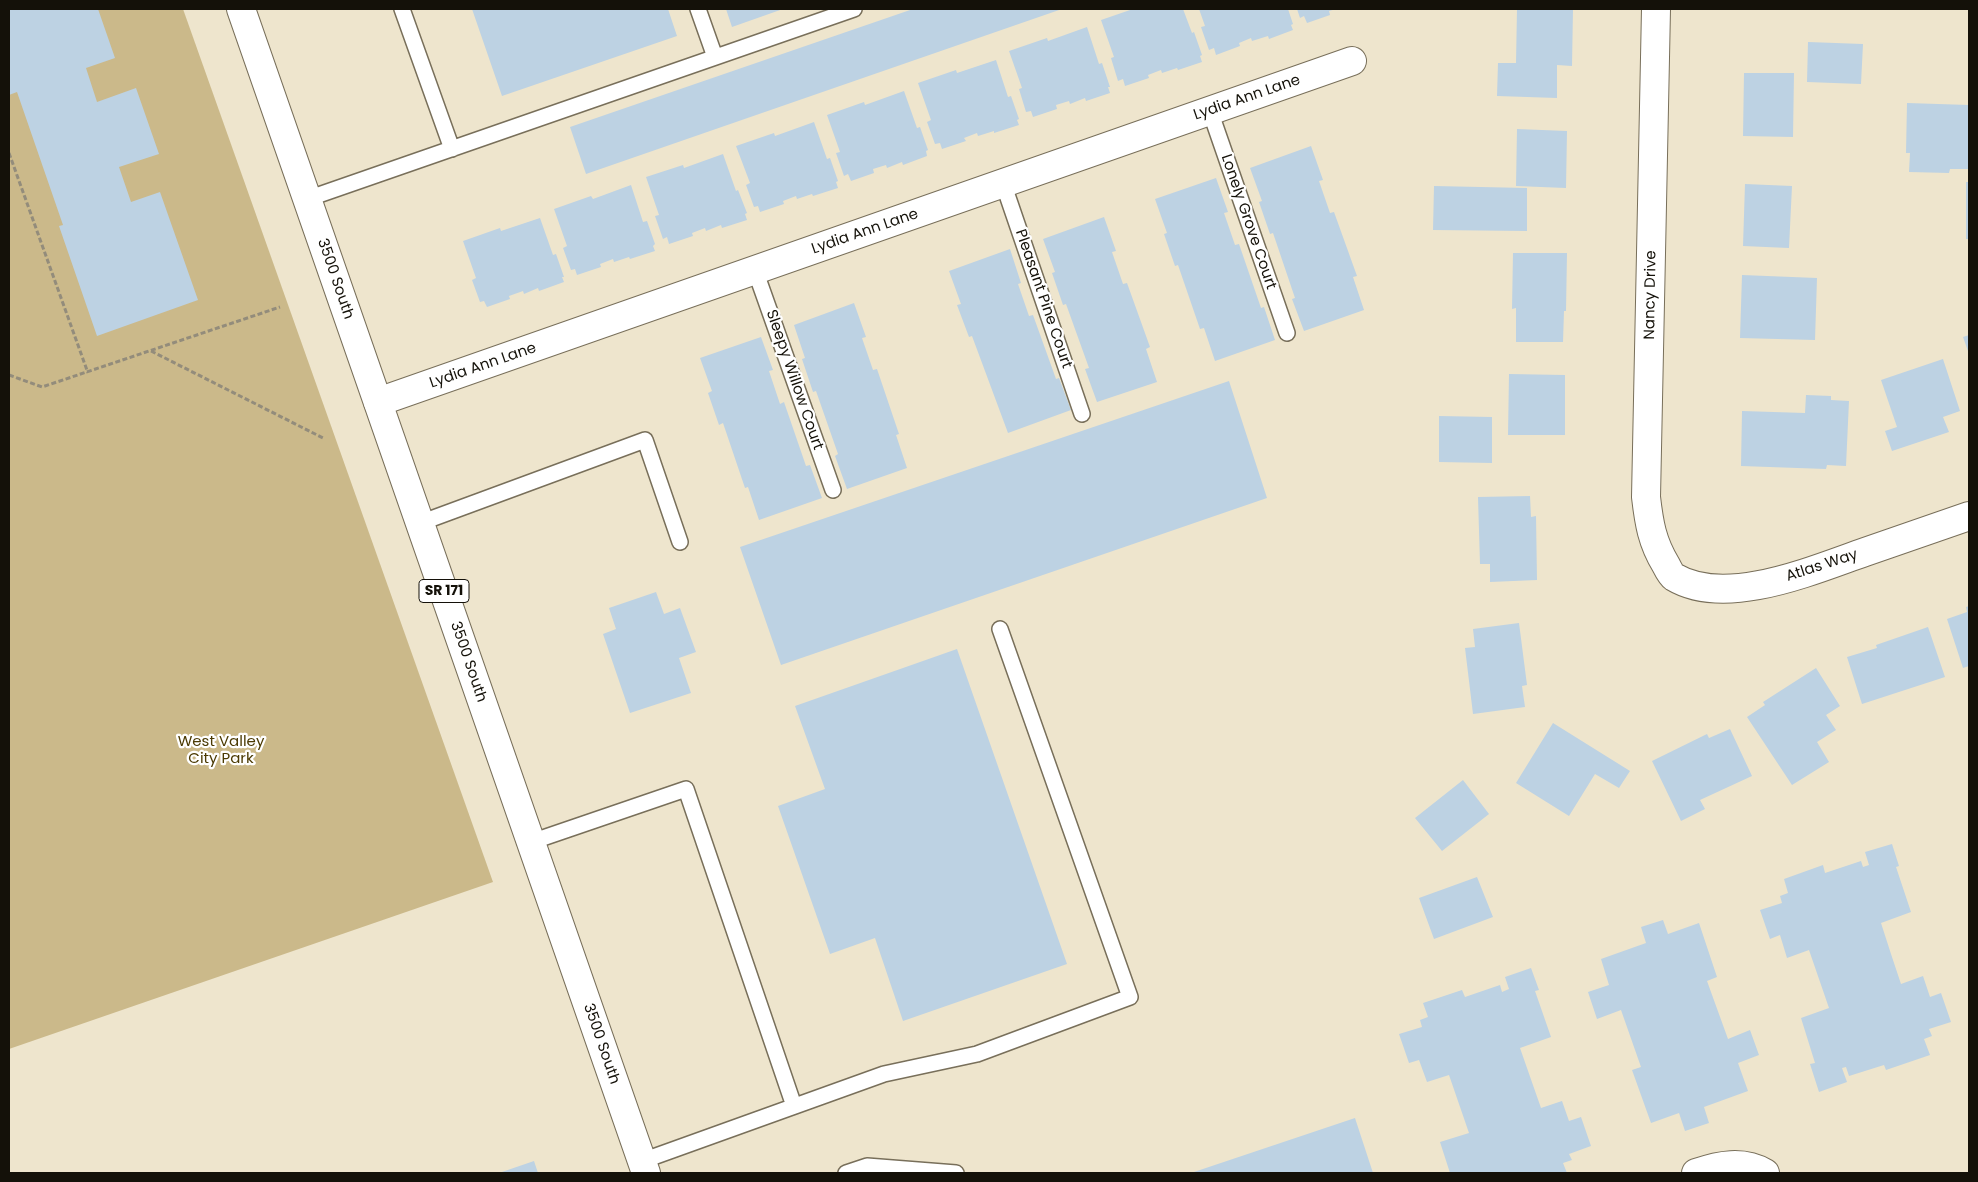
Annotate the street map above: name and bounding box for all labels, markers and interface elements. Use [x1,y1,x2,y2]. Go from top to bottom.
street label: Lydia Ann Lane [1191,71,1303,125]
street label: Lonely Grove Court [1216,152,1280,292]
street label: Lydia Ann Lane [809,205,921,259]
street label: Pleasant Pine Court [1011,227,1075,371]
street label: 3500 South [313,236,357,322]
street label: Nancy Drive [1641,250,1661,340]
street label: Sleepy Willow Court [762,308,826,452]
street label: Lydia Ann Lane [427,339,539,393]
street label: Atlas Way [1784,546,1860,586]
road number: SR 171 [419,580,469,602]
street label: 3500 South [446,619,490,705]
park label: West Valley City Park [178,733,264,768]
street label: 3500 South [579,1001,623,1087]

